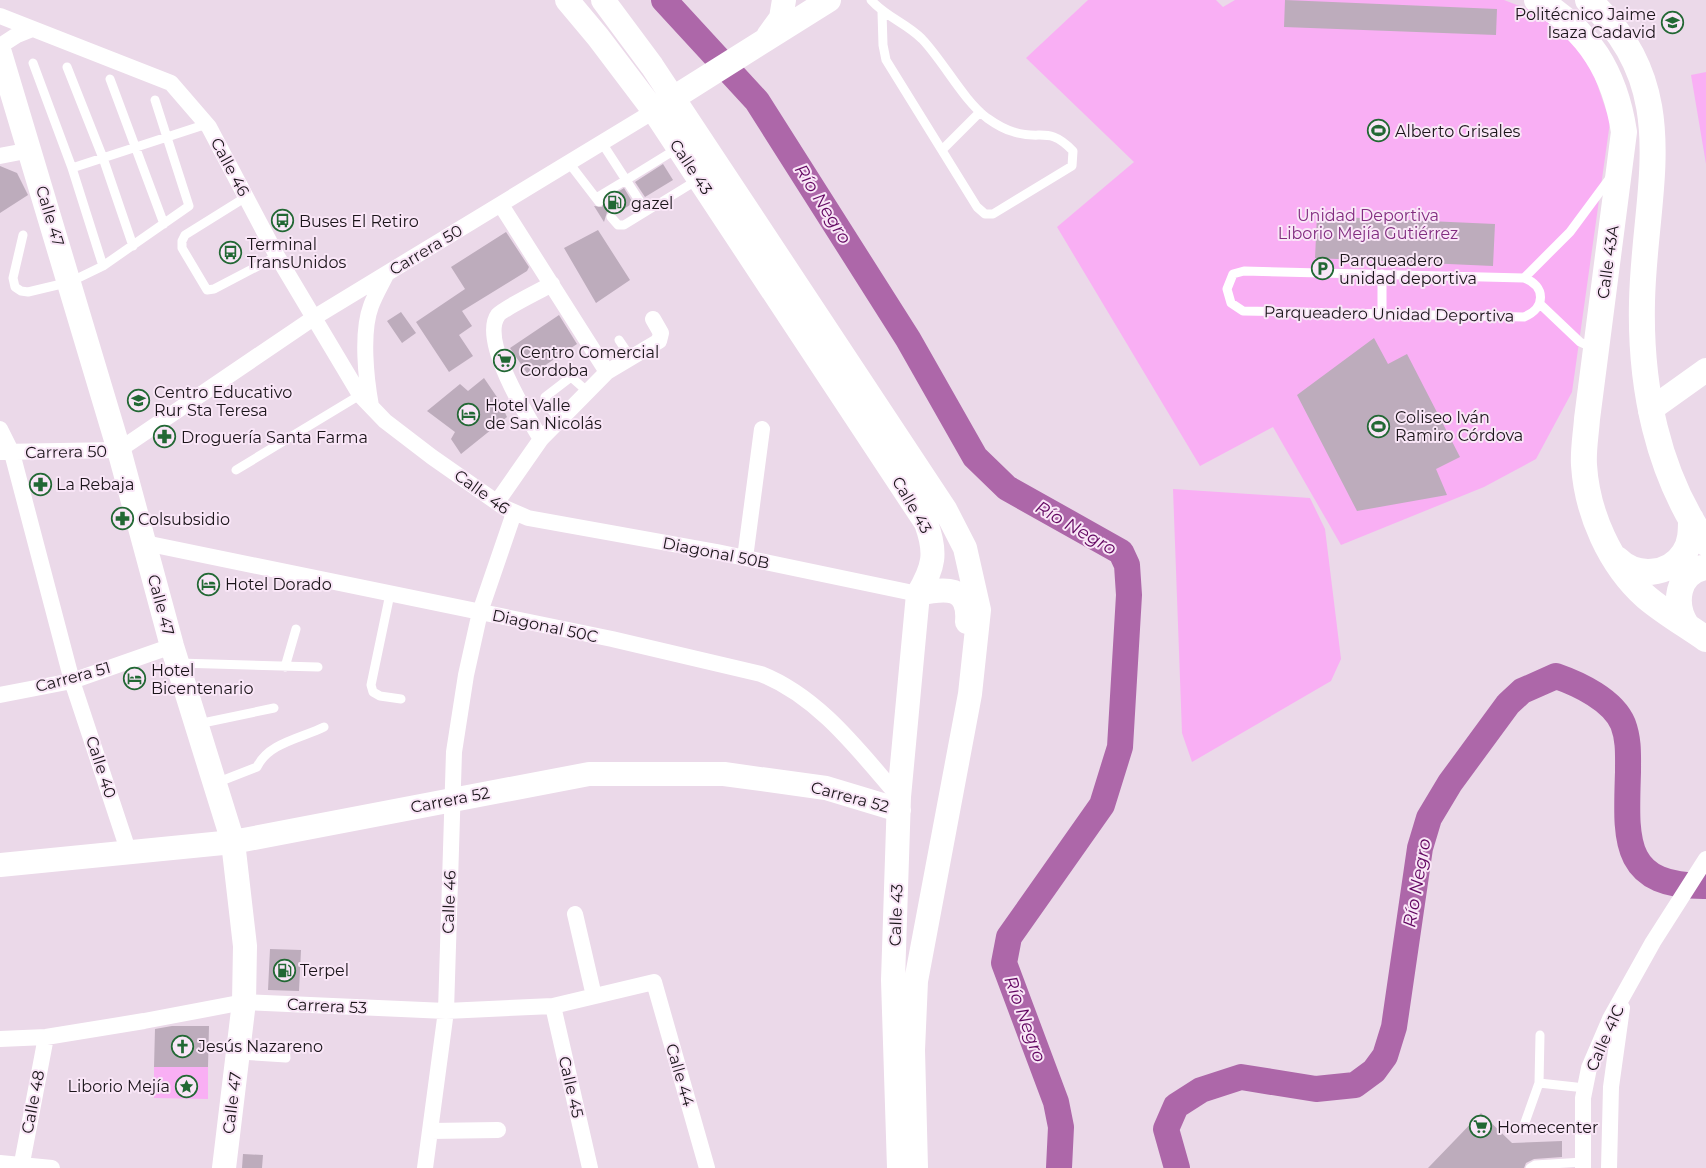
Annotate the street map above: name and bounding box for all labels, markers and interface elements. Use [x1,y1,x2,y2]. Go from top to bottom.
place label: Politécnico Jaime Isaza Cadavid [1515,5,1656,42]
school or university icon: Politécnico Jaime Isaza Cadavid [1660,11,1684,35]
sports icon: Alberto Grisales [1367,119,1391,143]
place label: Alberto Grisales [1395,122,1521,141]
street label: Calle 46 [207,135,253,200]
street label: Calle 43 [666,136,716,198]
water label: Río Negro [790,160,856,248]
street label: Calle 47 [32,183,68,249]
fuel station icon: gazel [603,191,627,215]
place label: gazel [631,194,673,213]
park label: Unidad Deportiva Liborio Mejía Gutiérrez [1278,206,1458,243]
bus stop icon: Buses El Retiro [271,209,295,233]
place label: Buses El Retiro [299,212,419,231]
street label: Carrera 50 [386,221,466,279]
street label: Calle 43A [1593,224,1623,300]
place label: Terminal TransUnidos [247,235,346,272]
bus stop icon: Terminal TransUnidos [219,241,243,265]
place label: Parqueadero unidad deportiva [1339,251,1477,288]
parking icon: Parqueadero unidad deportiva [1311,257,1335,281]
street label: Parqueadero Unidad Deportiva [1264,302,1514,326]
place label: Centro Comercial Cordoba [520,343,659,380]
supermarket icon: Centro Comercial Cordoba [492,349,516,373]
place label: Centro Educativo Rur Sta Teresa [154,383,292,420]
school or university icon: Centro Educativo Rur Sta Teresa [126,389,150,413]
place label: Hotel Valle de San Nicolás [485,396,602,433]
hotel icon: Hotel Valle de San Nicolás [457,402,481,426]
place label: Coliseo Iván Ramiro Córdova [1395,408,1523,445]
sports icon: Coliseo Iván Ramiro Córdova [1367,414,1391,438]
pharmacy icon: Droguería Santa Farma [153,425,177,449]
place label: Droguería Santa Farma [181,428,368,447]
street label: Carrera 50 [25,442,107,462]
street label: Calle 46 [451,466,513,518]
pharmacy icon: La Rebaja [28,472,52,496]
street label: Calle 43 [888,473,936,537]
place label: La Rebaja [56,475,134,494]
water label: Río Negro [1032,496,1120,560]
pharmacy icon: Colsubsidio [110,507,134,531]
place label: Colsubsidio [138,510,230,529]
street label: Diagonal 50B [661,533,771,573]
street label: Calle 47 [144,572,178,638]
hotel icon: Hotel Dorado [197,572,221,596]
place label: Hotel Dorado [225,575,332,594]
street label: Diagonal 50C [490,606,600,646]
street label: Carrera 51 [33,658,113,696]
place label: Hotel Bicentenario [151,661,253,698]
hotel icon: Hotel Bicentenario [123,667,147,691]
street label: Calle 40 [82,733,120,801]
street label: Carrera 52 [809,777,891,817]
street label: Carrera 52 [409,783,491,817]
water label: Río Negro [1398,837,1436,929]
street label: Calle 46 [438,870,460,934]
street label: Calle 43 [885,883,907,947]
fuel station icon: Terpel [272,958,296,982]
place label: Terpel [300,961,349,980]
water label: Río Negro [999,973,1051,1065]
street label: Carrera 53 [286,994,368,1018]
street label: Calle 41C [1582,1002,1628,1074]
church icon: Jesús Nazareno [170,1034,194,1058]
place label: Jesús Nazareno [197,1037,323,1056]
street label: Calle 44 [662,1041,698,1109]
street label: Calle 45 [555,1054,587,1120]
street label: Calle 48 [18,1069,48,1135]
street label: Calle 47 [219,1071,245,1135]
place icon: Liborio Mejía [174,1074,198,1098]
place label: Liborio Mejía [68,1077,170,1096]
supermarket icon: Homecenter [1469,1115,1493,1139]
place label: Homecenter [1497,1118,1598,1137]

